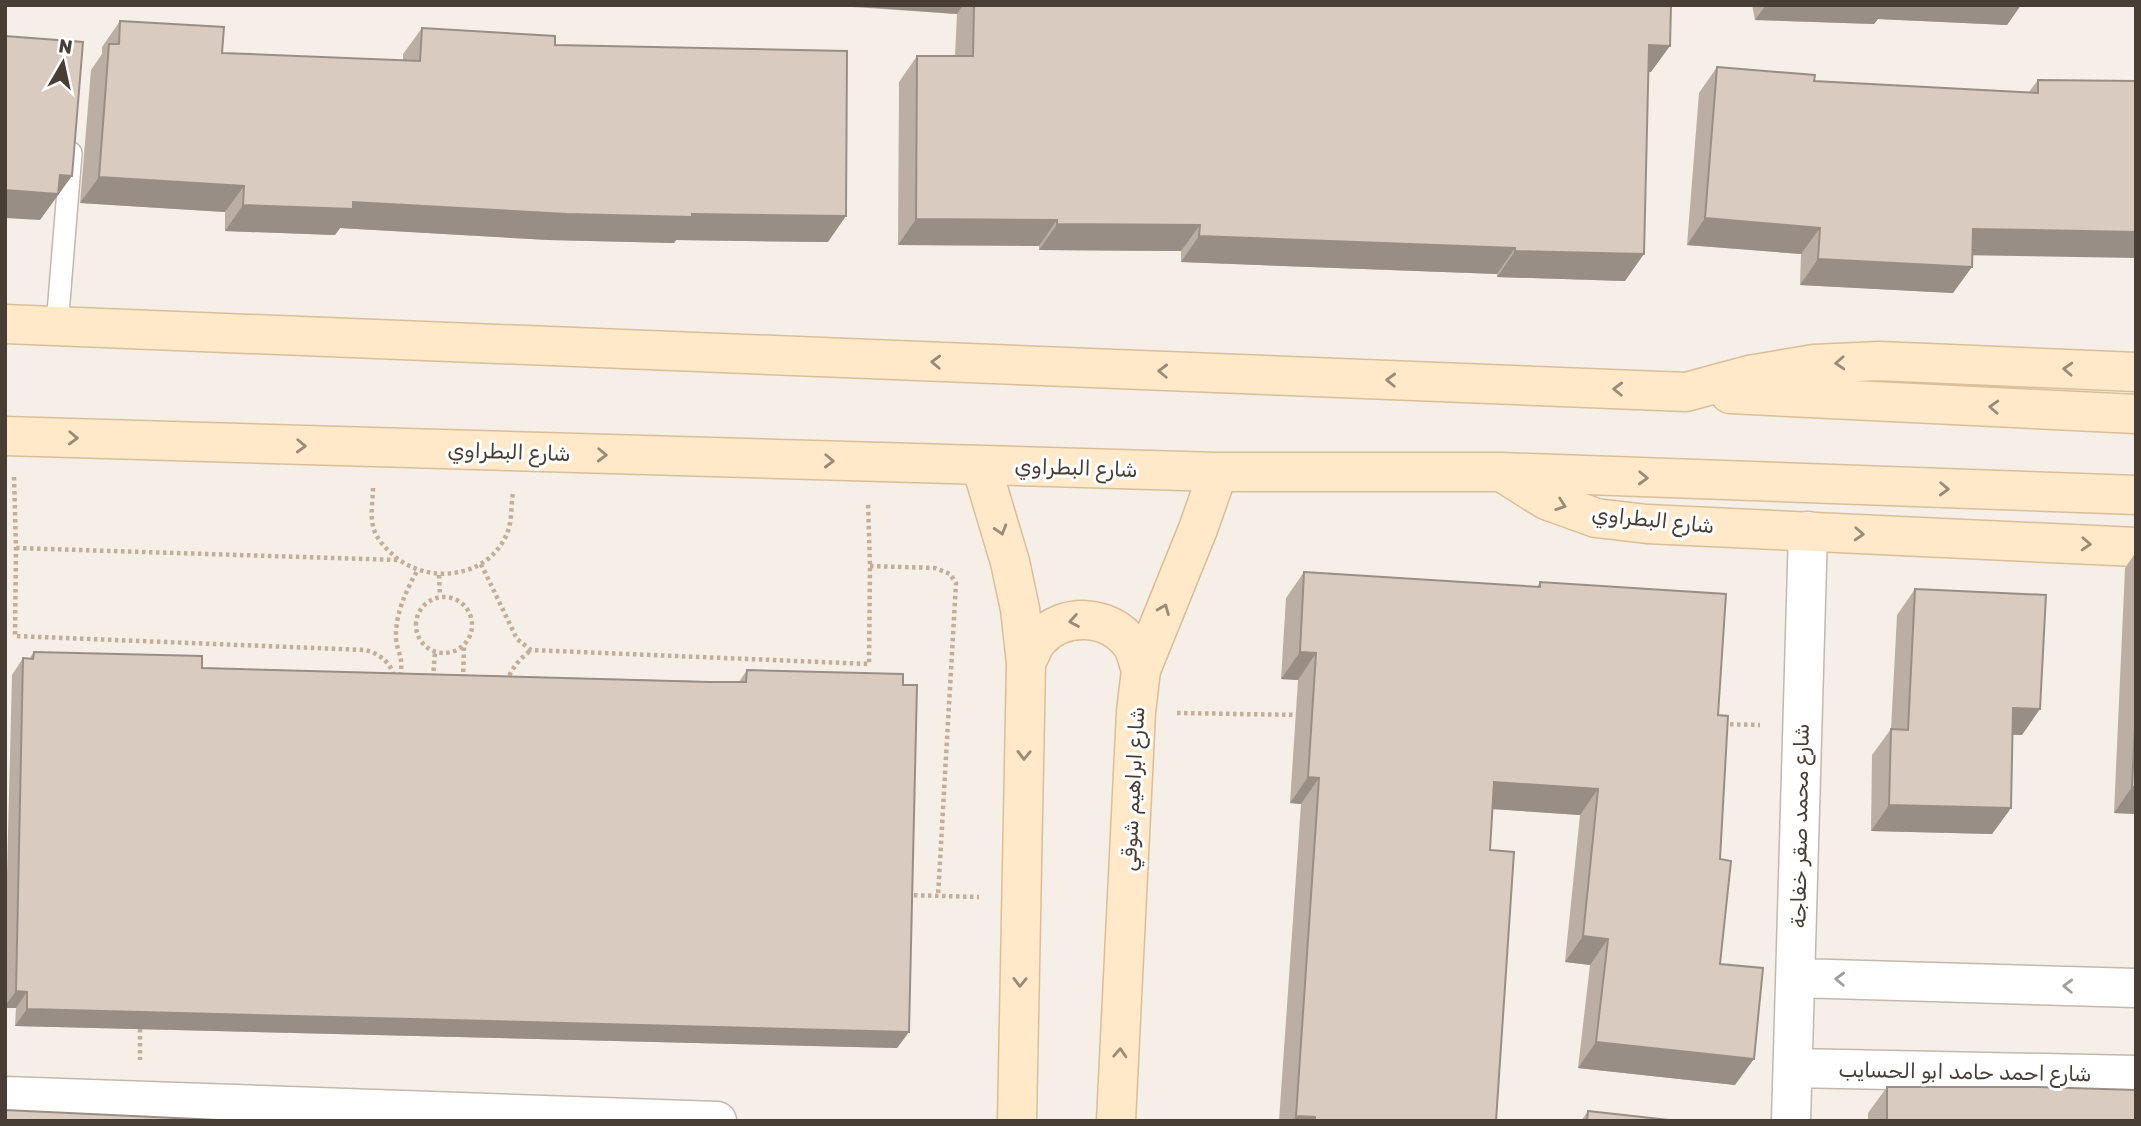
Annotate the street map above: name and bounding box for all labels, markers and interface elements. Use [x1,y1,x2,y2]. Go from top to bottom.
north arrow [28,28,98,98]
text: N [57,34,74,59]
one-way arrow [930,354,941,369]
one-way arrow [1835,355,1846,370]
one-way arrow [2062,362,2073,377]
one-way arrow [1158,363,1169,378]
one-way arrow [1385,373,1396,388]
one-way arrow [1612,382,1623,397]
one-way arrow [1988,400,1999,415]
one-way arrow [68,431,79,446]
street label: شارع البطراوي [447,437,571,468]
one-way arrow [296,438,307,453]
one-way arrow [597,447,607,463]
one-way arrow [824,453,835,469]
street label: شارع البطراوي [1014,453,1138,484]
one-way arrow [1638,470,1649,485]
one-way arrow [1938,481,1949,496]
one-way arrow [1554,497,1566,511]
street label: شارع البطراوي [1590,501,1716,540]
one-way arrow [992,524,1007,536]
one-way arrow [1854,526,1865,541]
one-way arrow [2081,537,2092,552]
one-way arrow [1156,604,1170,617]
one-way arrow [1068,613,1080,628]
street label: شارع ابراهيم شوقي [1116,706,1153,872]
street label: شارع محمد صقر خفاجة [1785,723,1816,929]
one-way arrow [1016,750,1032,761]
one-way arrow [1834,971,1845,987]
one-way arrow [1012,978,1028,988]
one-way arrow [2062,978,2073,993]
one-way arrow [1112,1047,1127,1058]
street label: شارع احمد حامد ابو الحسايب [1838,1057,2092,1088]

